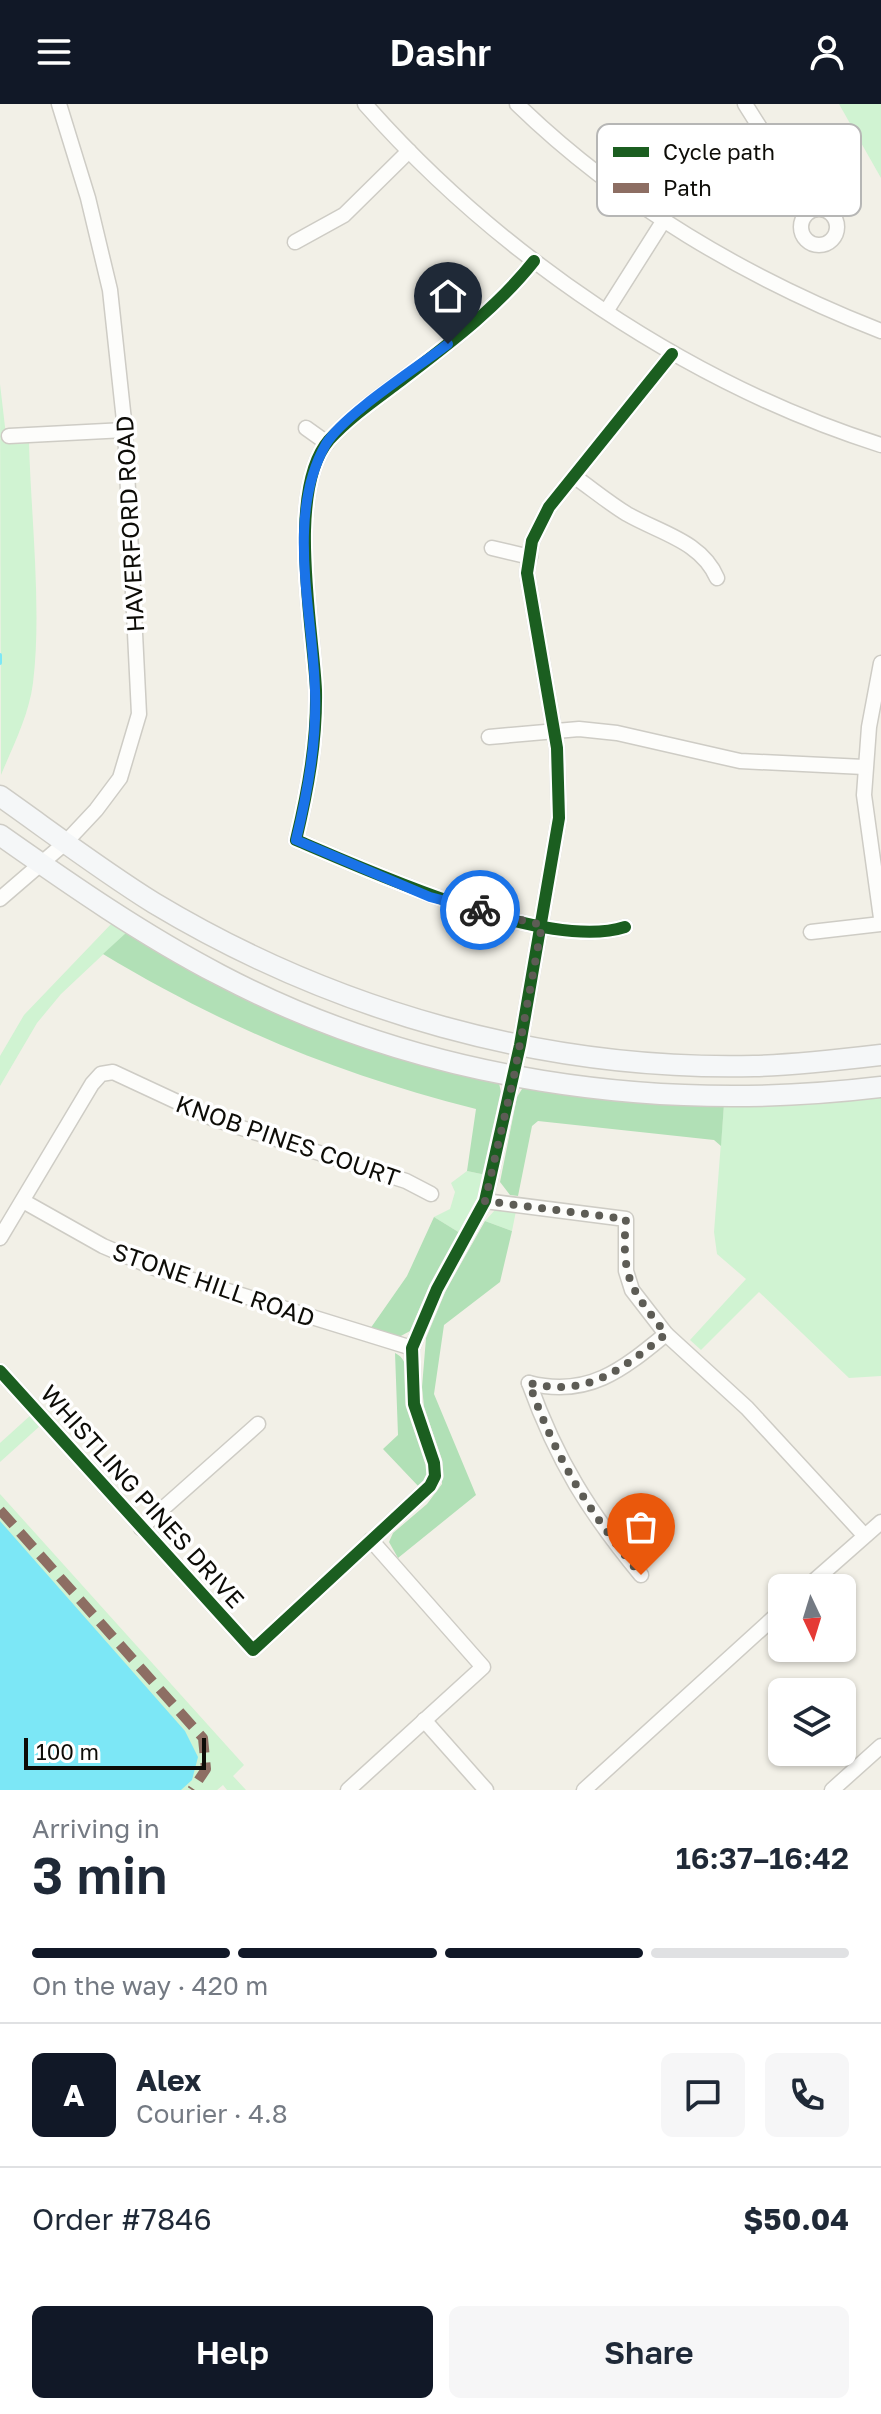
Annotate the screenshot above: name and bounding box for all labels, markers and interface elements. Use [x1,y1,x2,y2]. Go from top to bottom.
icon: menu [32,30,76,74]
icon: person [805,30,849,74]
text: Dashr [390,31,491,74]
legend [597,124,861,216]
text: Cycle path [663,138,775,165]
text: Path [663,174,712,201]
pin [414,262,482,344]
icon: home [426,274,470,318]
street label: HAVERFORD ROAD [109,415,149,633]
courier [440,870,520,950]
icon: bike [458,888,502,932]
street label: KNOB PINES COURT [172,1088,404,1192]
street label: STONE HILL ROAD [109,1236,319,1332]
street label: WHISTLING PINES DRIVE [35,1379,251,1613]
pin [607,1493,675,1575]
icon: bag [619,1505,663,1549]
north arrow [768,1574,856,1662]
map controls [768,1574,856,1766]
button: layers [768,1678,856,1766]
scale bar [24,1734,206,1770]
text: 100 m [36,1738,99,1765]
text: Arriving in [32,1813,160,1844]
text: 16:37–16:42 [676,1840,849,1876]
text: 3 min [32,1843,167,1905]
text: On the way · 420 m [32,1970,268,2001]
button: chat [661,2053,745,2137]
button: phone [765,2053,849,2137]
text: Alex [136,2062,201,2098]
text: A [63,2077,85,2113]
text: Courier · 4.8 [136,2098,288,2129]
text: Order #7846 [32,2201,212,2237]
text: $50.04 [743,2201,849,2237]
button: Help [32,2306,433,2398]
button: Share [449,2306,849,2398]

